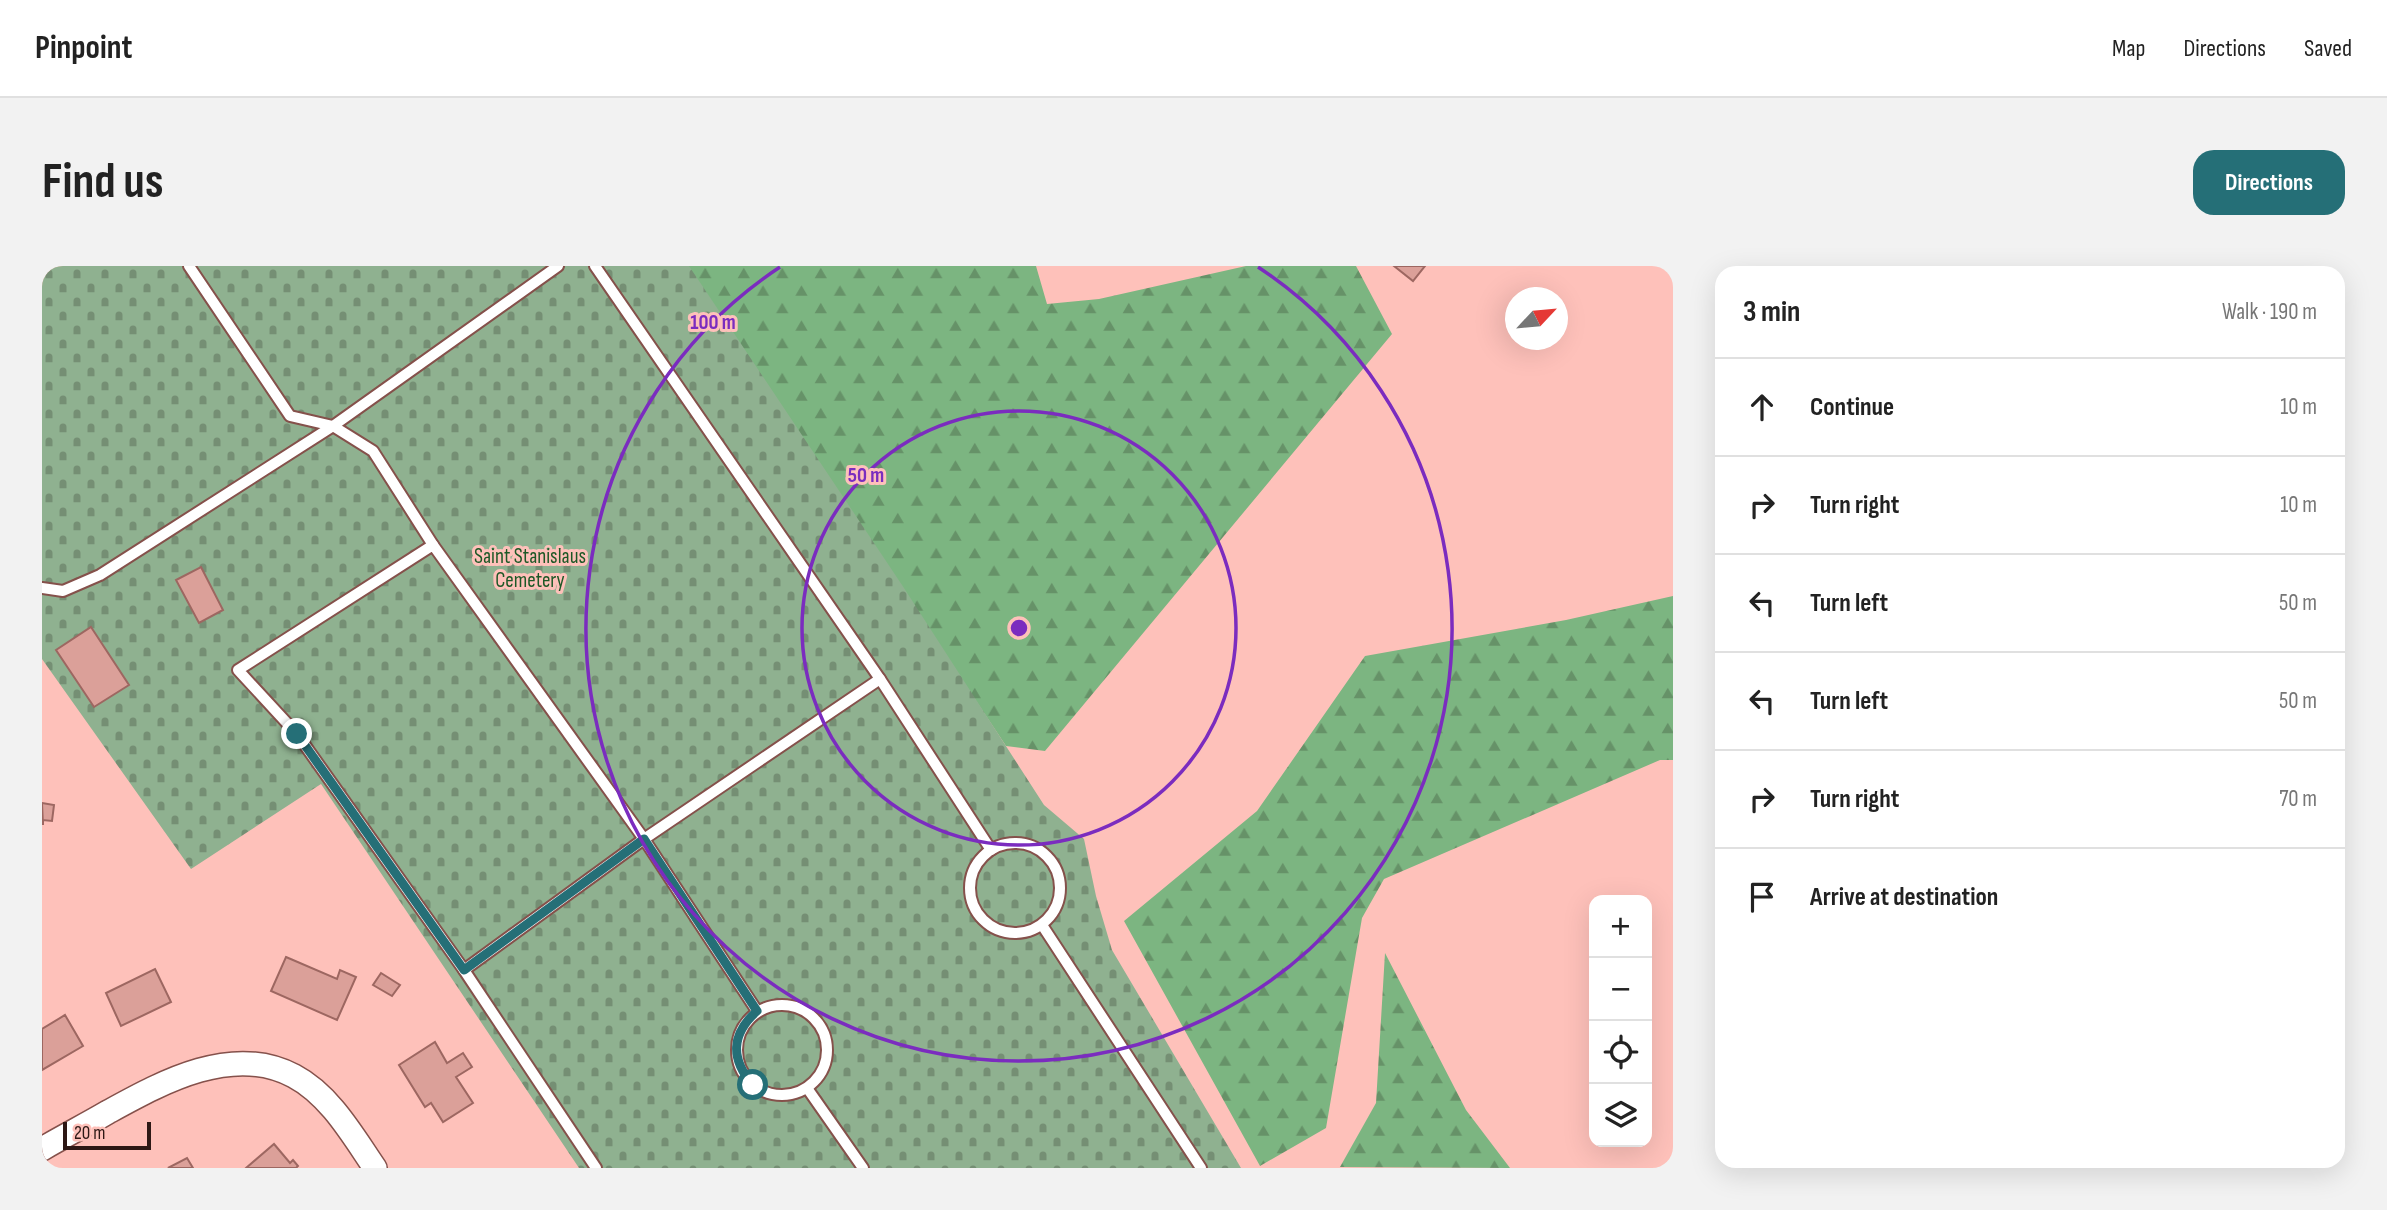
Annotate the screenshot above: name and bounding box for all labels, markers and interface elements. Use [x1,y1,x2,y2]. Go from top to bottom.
text: Pinpoint [35,28,132,68]
text: Map [2112,34,2145,63]
text: Directions [2183,34,2266,63]
text: Saved [2304,34,2352,63]
button: Directions [2193,150,2345,215]
text: Find us [42,153,164,212]
north arrow [1505,287,1568,350]
text: 3 min [1743,294,1800,330]
text: Walk · 190 m [2222,298,2317,326]
text: 100 m [690,310,736,335]
icon: ahead [1743,388,1781,426]
text: Continue [1810,392,1894,423]
text: 10 m [2280,393,2317,421]
text: 50 m [848,463,884,488]
icon: right [1743,486,1781,524]
text: Turn right [1810,490,1899,521]
text: 10 m [2280,491,2317,519]
park label: Saint Stanislaus Cemetery [474,544,586,593]
icon: left [1743,584,1781,622]
text: Turn left [1810,588,1888,619]
text: 50 m [2279,589,2317,617]
centre of rings [1007,616,1031,640]
icon: left [1743,682,1781,720]
text: Turn left [1810,686,1888,717]
text: 50 m [2279,687,2317,715]
route end [281,718,312,749]
icon: right [1743,780,1781,818]
text: Turn right [1810,784,1899,815]
text: 70 m [2279,785,2317,813]
icon: arrive [1743,878,1781,916]
text: Arrive at destination [1810,882,1998,913]
map controls [1589,895,1652,1147]
button: + [1589,895,1652,958]
button: − [1589,958,1652,1021]
button: locate [1589,1021,1652,1084]
route start [737,1069,768,1100]
button: layers [1589,1084,1652,1147]
scale bar [63,1119,150,1151]
text: 20 m [74,1122,106,1145]

